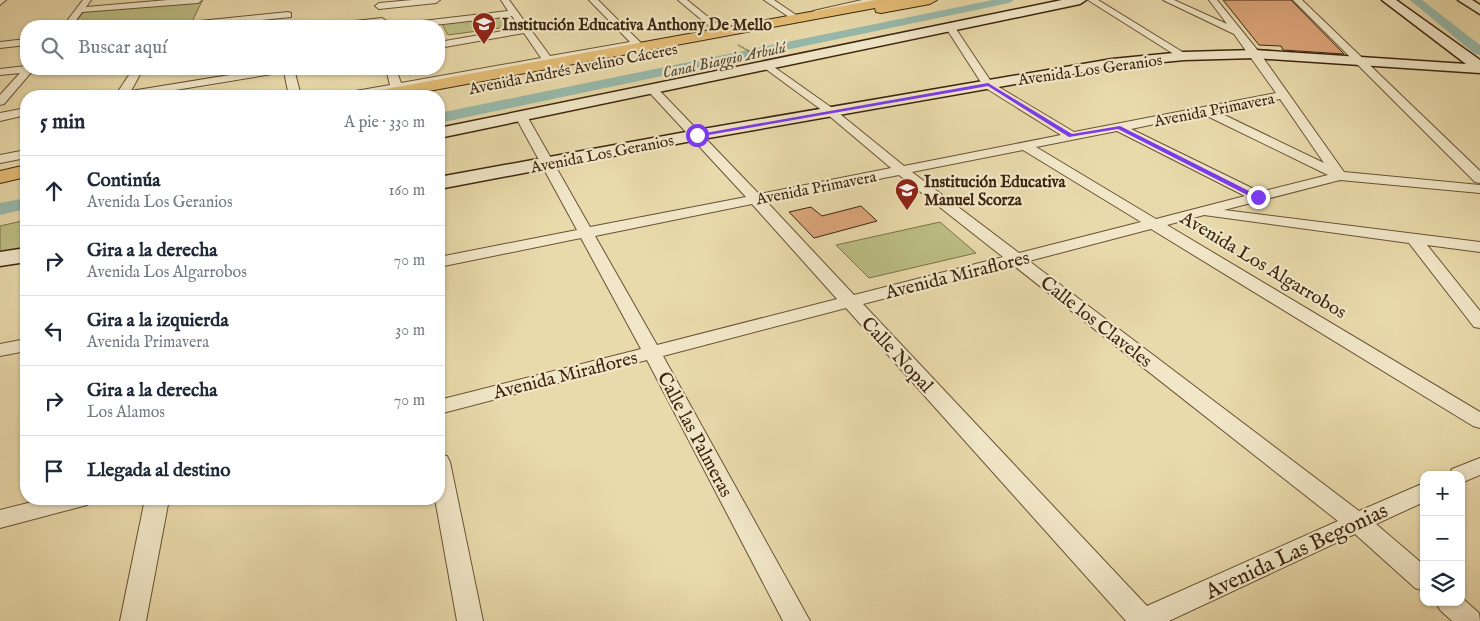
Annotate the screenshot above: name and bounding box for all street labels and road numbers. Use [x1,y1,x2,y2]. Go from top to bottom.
street label: Avenida Andrés Avelino Cáceres [466,40,680,100]
street label: Avenida Los Geranios [1016,51,1164,91]
street label: Avenida Primavera [1152,89,1276,133]
street label: Avenida Los Geranios [528,131,676,179]
street label: Avenida Primavera [754,167,878,211]
street label: Avenida Los Algarrobos [1175,206,1350,325]
street label: Avenida Miraflores [882,246,1032,306]
street label: Calle los Claveles [1035,271,1157,374]
street label: Calle Nopal [855,312,938,399]
street label: Avenida Miraflores [490,346,640,406]
street label: Calle las Palmeras [651,368,737,502]
street label: Avenida Las Begonias [1200,497,1393,607]

